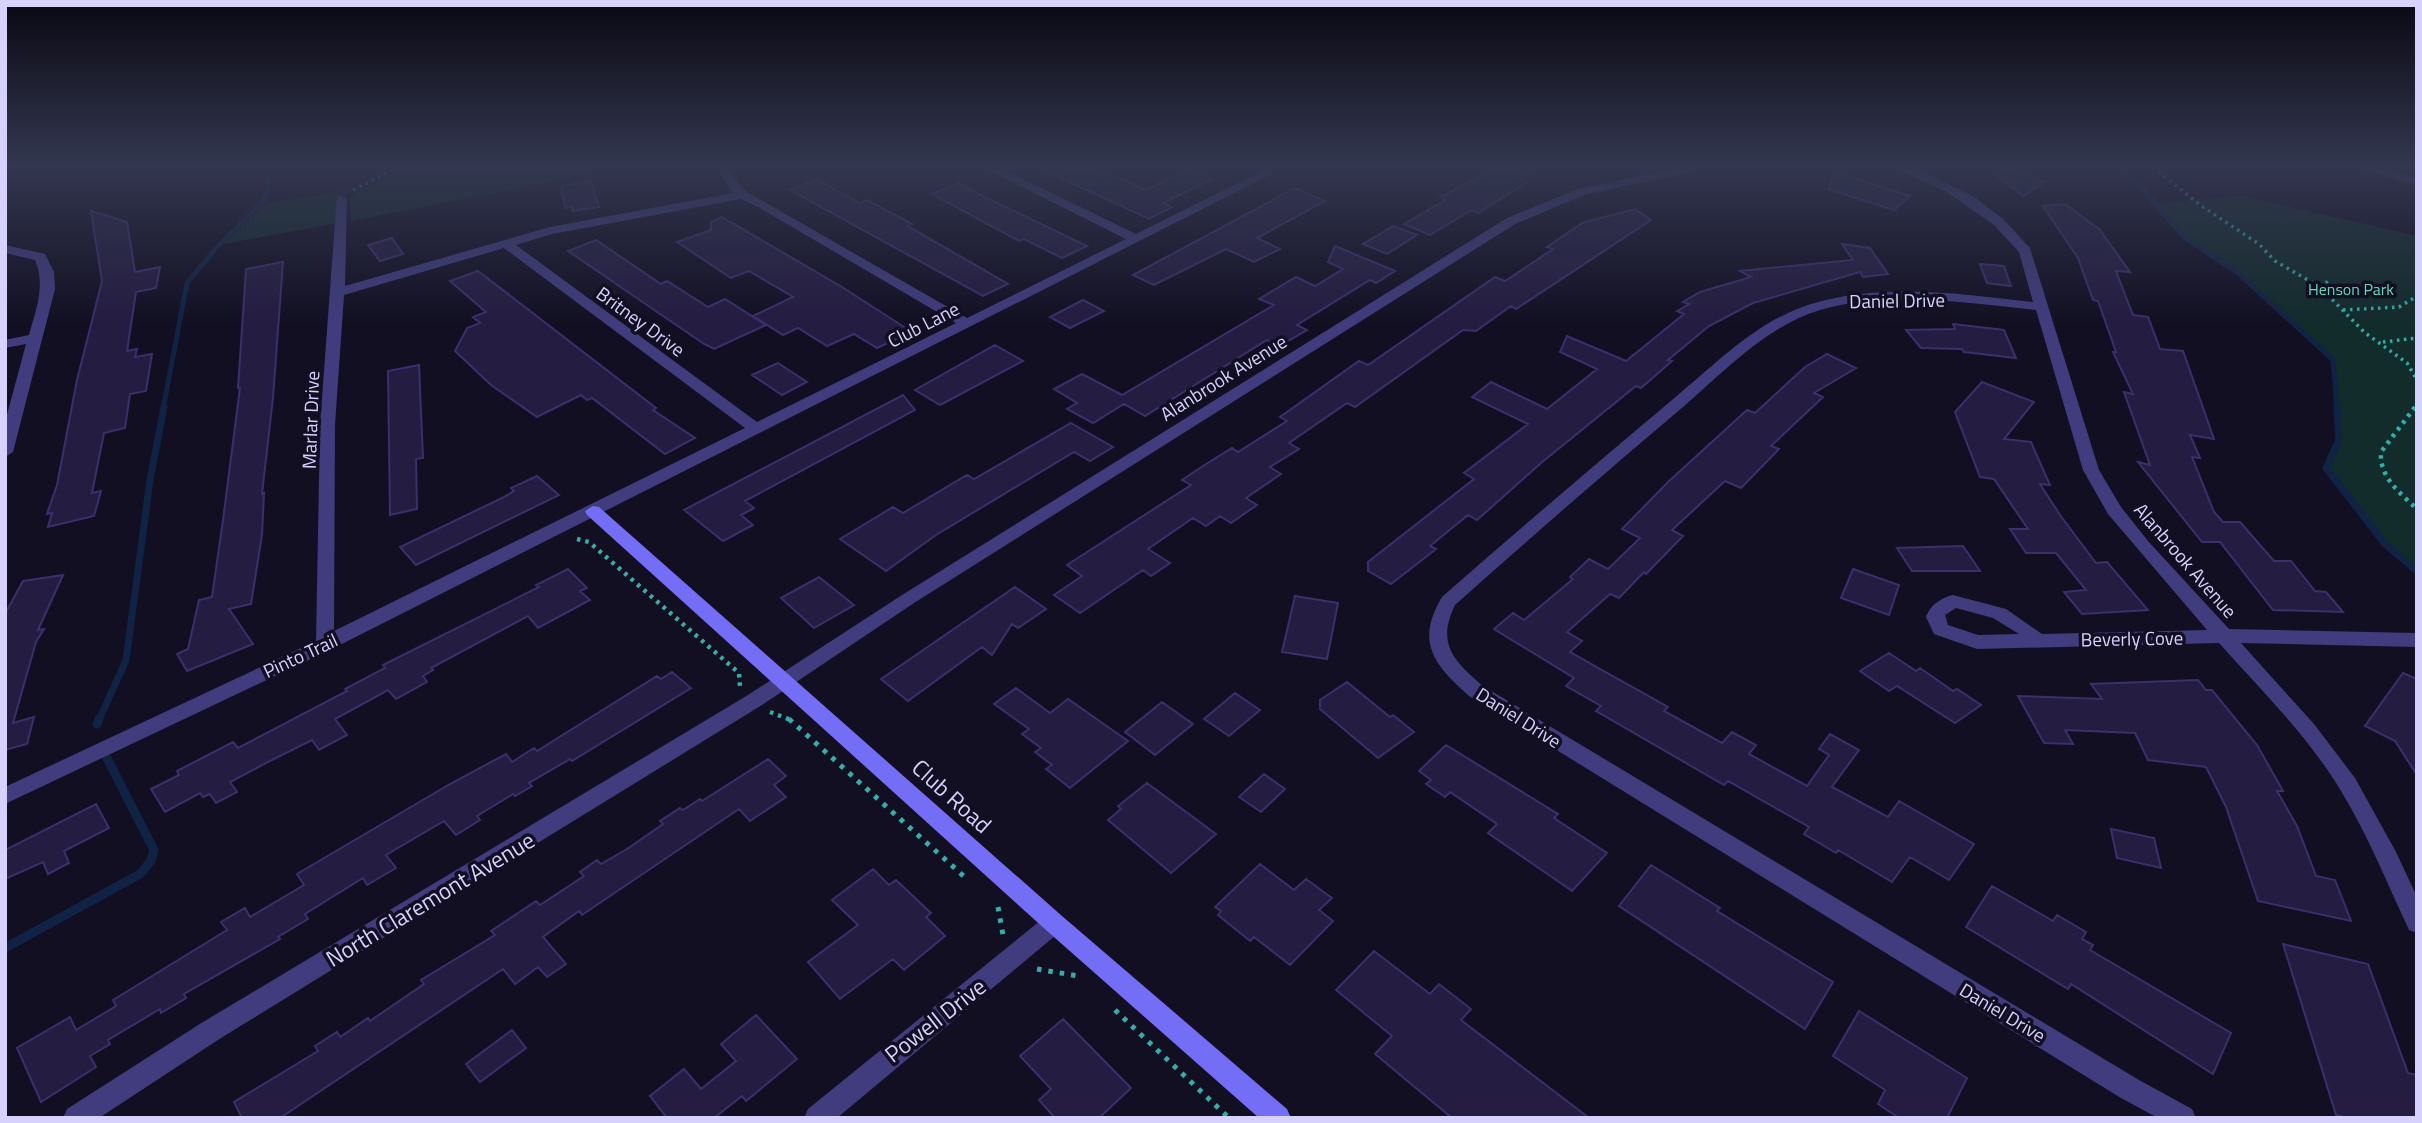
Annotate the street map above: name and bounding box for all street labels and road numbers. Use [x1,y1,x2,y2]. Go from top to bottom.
street label: Britney Drive [591,279,691,363]
street label: Daniel Drive [1849,285,1945,315]
street label: Club Lane [882,294,964,354]
street label: Alanbrook Avenue [1154,326,1292,428]
street label: Marlar Drive [294,370,326,470]
street label: Alanbrook Avenue [2128,496,2244,624]
street label: Beverly Cove [2080,623,2184,653]
street label: Pinto Trail [258,625,342,685]
street label: Daniel Drive [1471,679,1567,755]
street label: Club Road [904,751,1000,841]
street label: North Claremont Avenue [319,823,541,975]
street label: Powell Drive [877,969,993,1071]
street label: Daniel Drive [1954,975,2052,1049]

